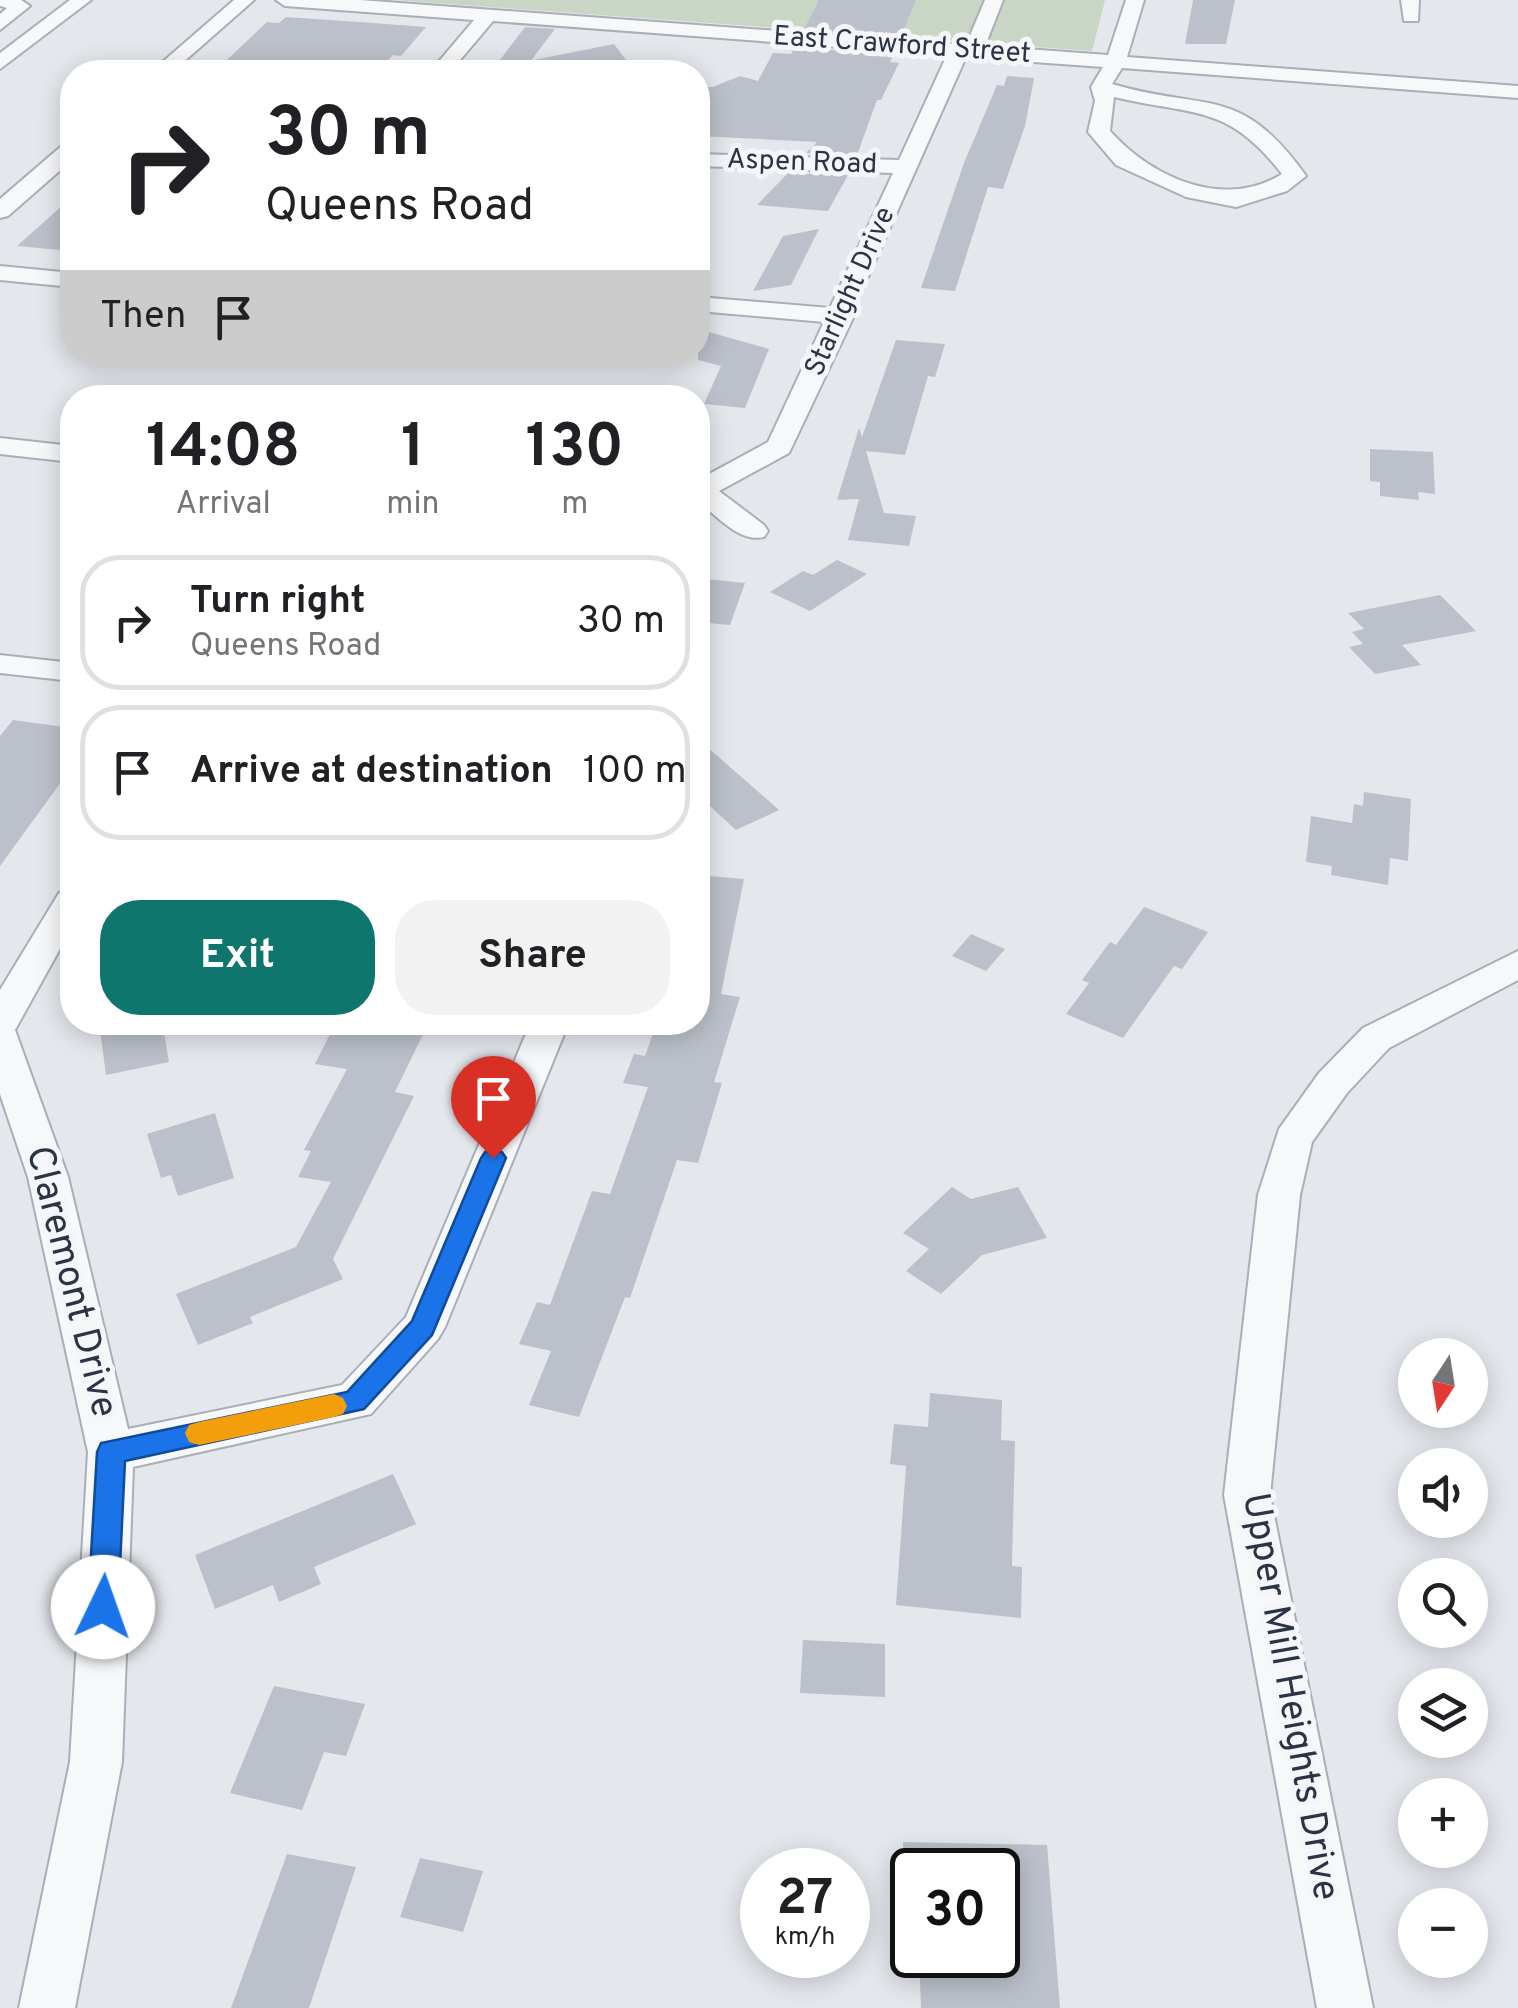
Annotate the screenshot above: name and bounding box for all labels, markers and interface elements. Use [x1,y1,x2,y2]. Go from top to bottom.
street label: East Crawford Street [772,19,1032,73]
text: 30 m [265,92,431,181]
icon: right [100,100,230,230]
street label: Aspen Road [726,142,878,184]
text: Queens Road [265,179,534,236]
street label: Starlight Drive [798,202,904,382]
icon: arrive [206,290,261,345]
text: Then [100,293,186,342]
text: 14:08 [146,412,300,488]
text: 1 [401,412,425,488]
text: 130 [526,412,624,488]
text: Arrival [175,485,271,525]
text: min [386,485,440,525]
text: m [561,485,588,525]
text: Turn right [190,578,365,627]
icon: right [105,595,160,650]
text: 30 m [577,598,665,647]
text: Queens Road [190,627,381,667]
icon: arrive [105,745,160,800]
text: Arrive at destination [190,748,553,797]
text: 100 m [583,748,687,797]
button: Exit [100,900,375,1015]
button: Share [395,900,670,1015]
pin [451,1056,536,1159]
icon: arrive [466,1071,521,1126]
street label: Claremont Drive [13,1141,127,1423]
north arrow [1398,1338,1488,1428]
map controls [1398,1338,1488,1978]
button: sound [1398,1448,1488,1538]
street label: Upper Mill Heights Drive [1229,1489,1349,1905]
position arrow [51,1555,155,1659]
button: search [1398,1558,1488,1648]
button: layers [1398,1668,1488,1758]
button: + [1398,1778,1488,1868]
speed limit sign: 30 [890,1848,1020,1978]
text: 27 [777,1869,833,1932]
button: − [1398,1888,1488,1978]
text: km/h [775,1922,835,1954]

